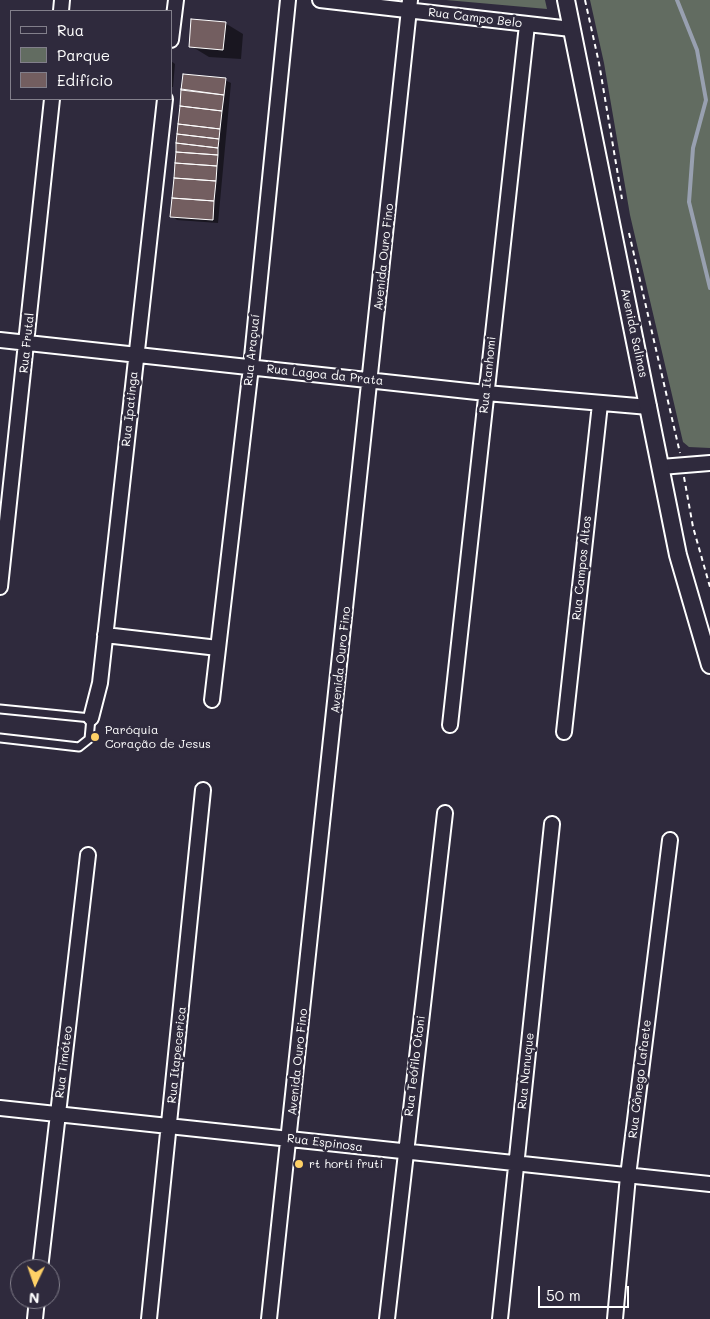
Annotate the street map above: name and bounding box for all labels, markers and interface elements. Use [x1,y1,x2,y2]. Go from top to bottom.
street label: Rua Campo Belo [427,5,523,31]
legend [10,10,172,100]
text: Rua [57,20,84,40]
text: Parque [57,45,110,65]
text: Edifício [57,70,113,90]
street label: Avenida Ouro Fino [371,203,397,311]
street label: Avenida Salinas [617,287,651,379]
street label: Rua Frutal [17,312,37,374]
street label: Rua Araçuaí [241,313,263,387]
street label: Rua Itanhomi [477,336,499,414]
street label: Rua Lagoa da Prata [266,362,384,388]
street label: Rua Ipatinga [119,371,141,447]
street label: Rua Campos Altos [569,515,595,621]
street label: Avenida Ouro Fino [328,606,354,714]
place label: Paróquia Coração de Jesus [105,723,211,751]
marker: Paróquia Coração de Jesus [89,731,101,743]
street label: Rua Itapecerica [165,1006,189,1104]
street label: Avenida Ouro Fino [285,1008,311,1116]
street label: Rua Teófilo Otoni [402,1015,428,1117]
street label: Rua Cônego Lafaete [626,1019,654,1139]
street label: Rua Timóteo [52,1025,76,1099]
street label: Rua Nanuque [515,1032,537,1110]
street label: Rua Espinosa [286,1131,364,1155]
place label: rt horti fruti [309,1157,383,1171]
marker: rt horti fruti [293,1158,305,1170]
north arrow [10,1259,60,1309]
scale bar [540,1276,631,1308]
text: 50 m [546,1285,581,1305]
text: N [28,1289,40,1308]

